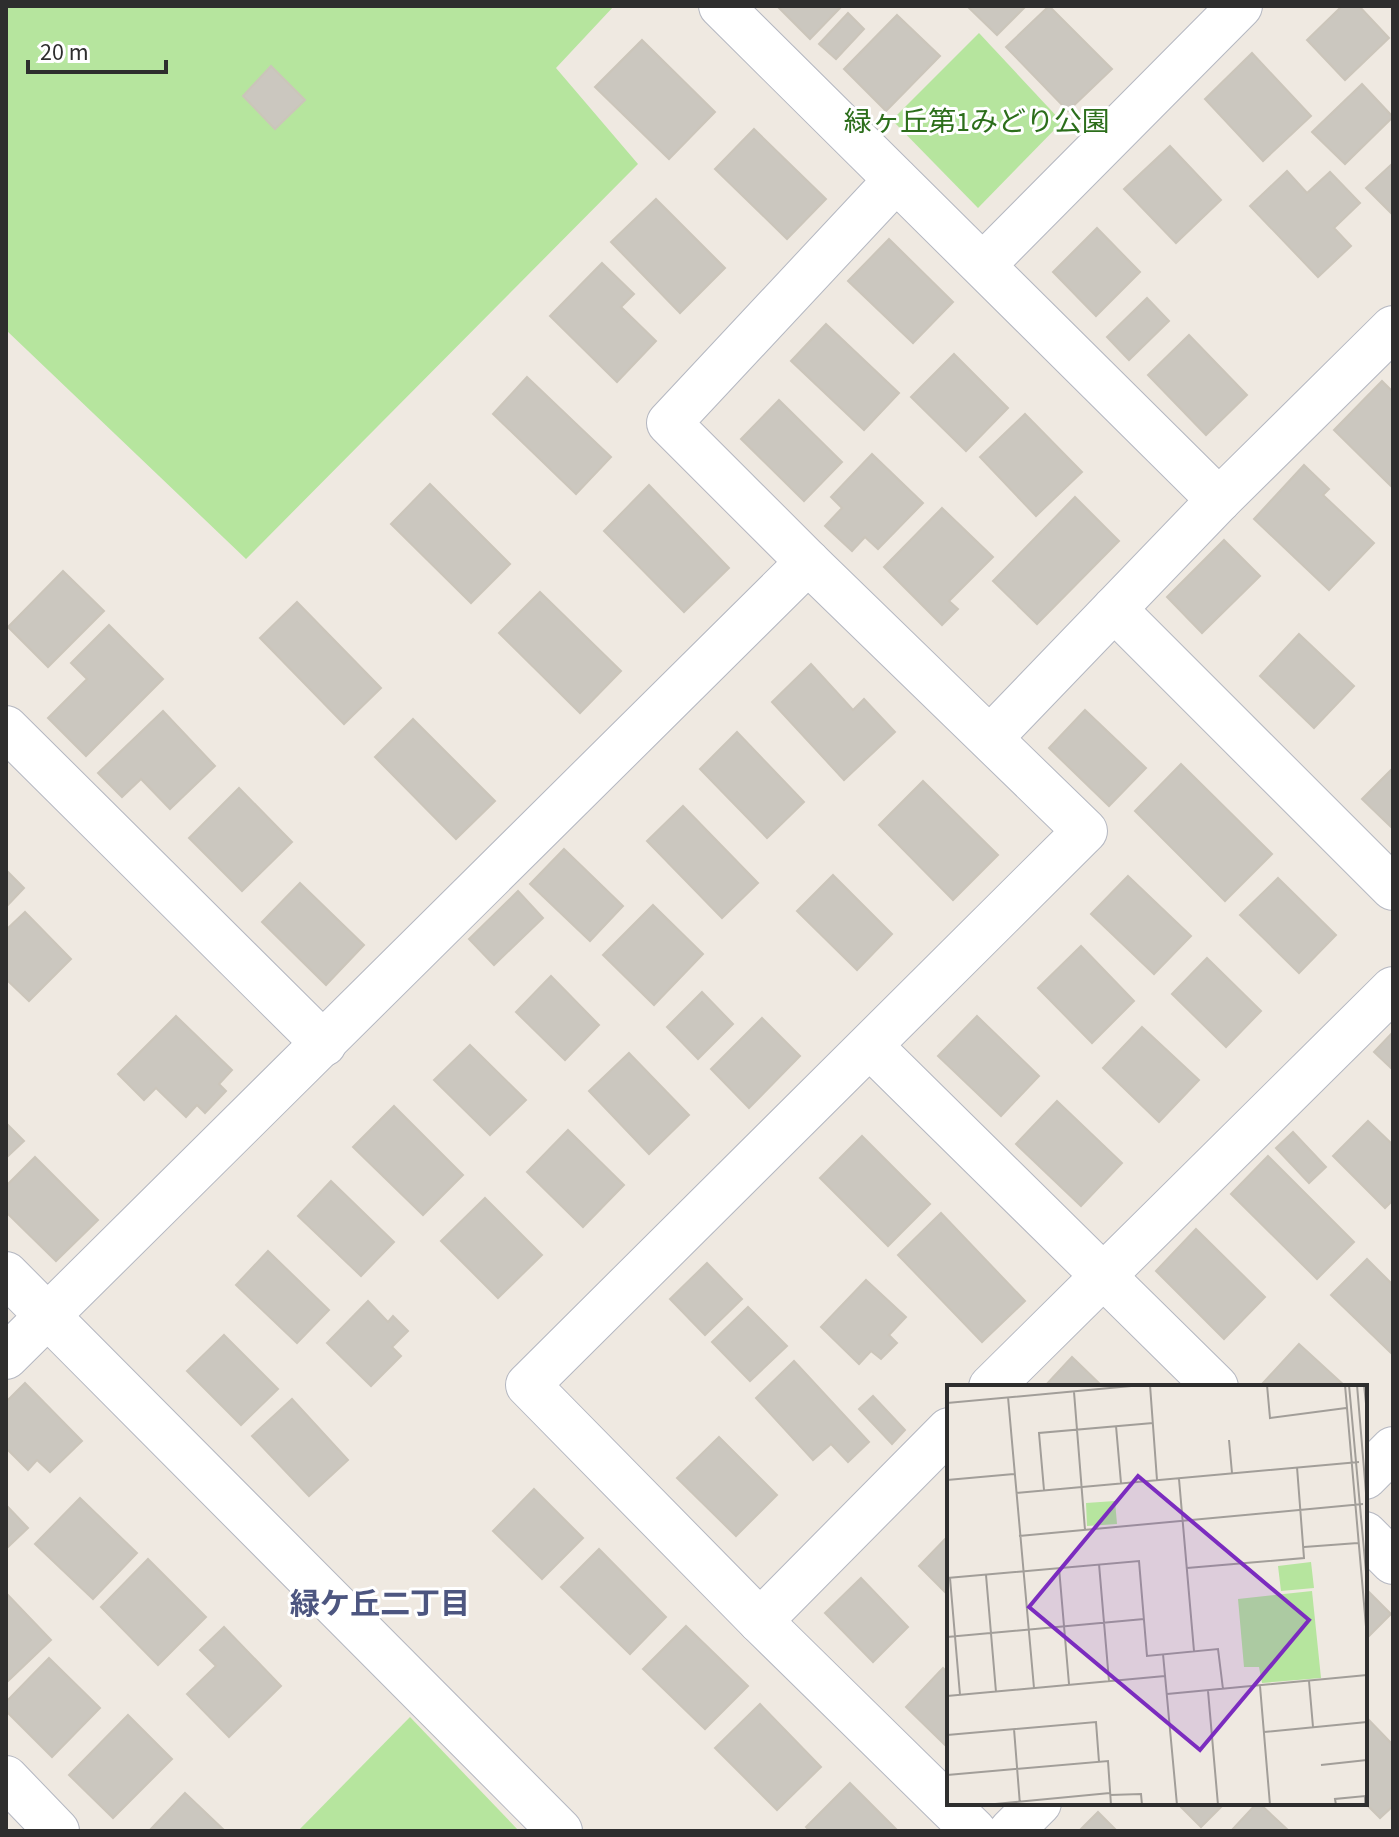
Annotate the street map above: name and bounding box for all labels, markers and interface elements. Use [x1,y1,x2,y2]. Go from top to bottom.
scale bar [28,24,166,74]
text: 20 m [40,35,89,70]
park label: 緑ヶ丘第1みどり公園 [844,102,1110,142]
inset map [947,1385,1367,1805]
district label: 緑ケ丘二丁目 [290,1583,470,1626]

